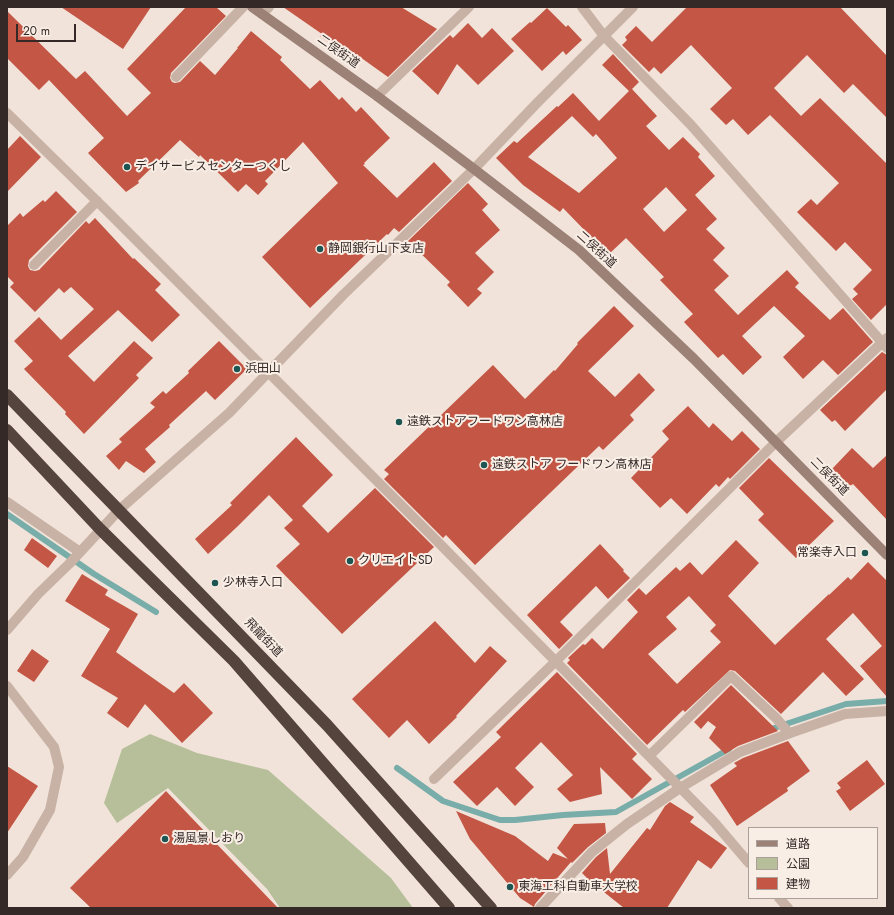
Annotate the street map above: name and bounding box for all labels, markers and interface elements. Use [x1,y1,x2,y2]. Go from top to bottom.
scale bar [18,16,78,42]
text: 20 m [23,22,50,40]
street label: 二俣街道 [314,32,362,72]
place label: デイサービスセンターつくし [135,160,291,174]
marker: デイサービスセンターつくし [122,162,132,172]
street label: 二俣街道 [573,229,619,271]
place label: 静岡銀行山下支店 [328,242,424,256]
marker: 静岡銀行山下支店 [315,244,325,254]
place label: 浜田山 [245,362,281,376]
marker: 浜田山 [232,364,242,374]
place label: 遠鉄ストアフードワン高林店 [407,415,563,429]
marker: 遠鉄ストアフードワン高林店 [394,417,404,427]
street label: 二俣街道 [807,455,851,499]
place label: 遠鉄ストア フードワン高林店 [492,458,652,472]
marker: 遠鉄ストア フードワン高林店 [479,460,489,470]
place label: 常楽寺入口 [797,546,857,560]
marker: 常楽寺入口 [860,548,870,558]
place label: クリエイトSD [358,554,433,568]
marker: クリエイトSD [345,556,355,566]
place label: 少林寺入口 [223,576,283,590]
marker: 少林寺入口 [210,578,220,588]
street label: 飛龍街道 [241,616,285,660]
legend [748,827,878,899]
place label: 湯風景しおり [173,832,245,846]
marker: 湯風景しおり [160,834,170,844]
text: 道路 [786,835,810,853]
text: 公園 [786,855,810,873]
text: 建物 [786,875,810,893]
place label: 東海工科自動車大学校 [518,880,638,894]
marker: 東海工科自動車大学校 [505,882,515,892]

